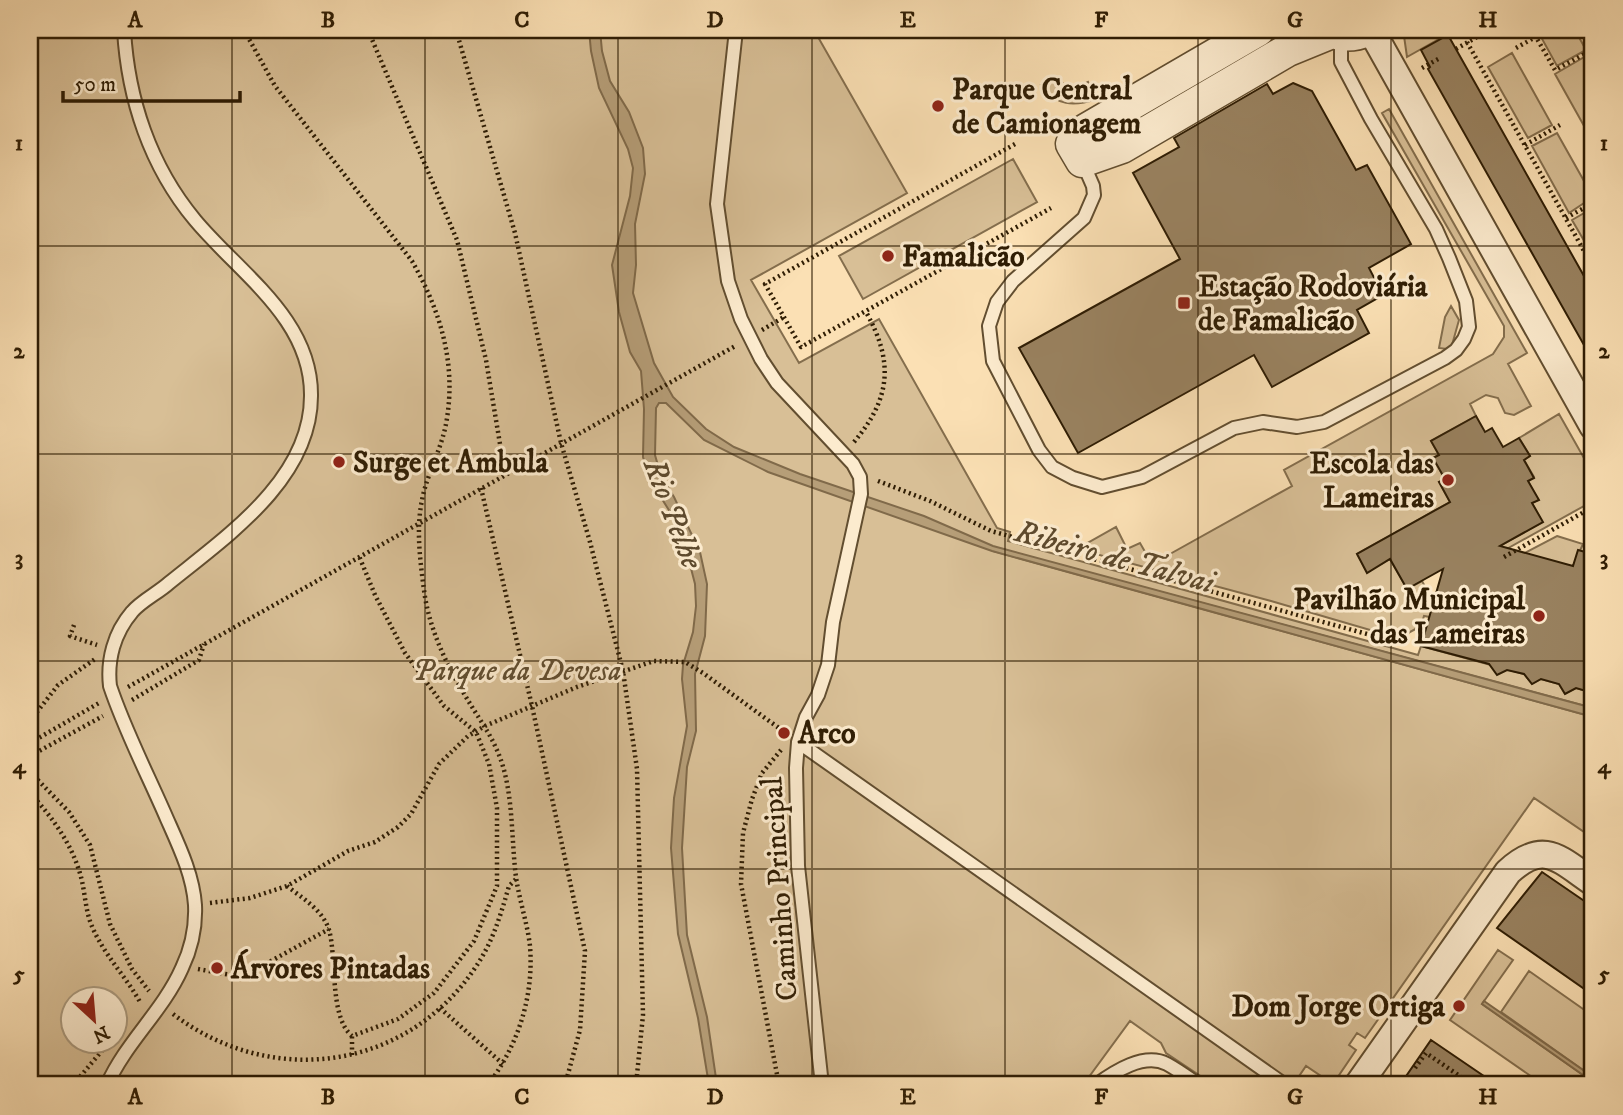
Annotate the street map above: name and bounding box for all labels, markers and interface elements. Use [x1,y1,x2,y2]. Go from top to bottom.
text: A [127,6,144,35]
text: B [321,6,335,35]
text: C [514,6,530,35]
text: D [706,6,724,35]
text: E [900,6,916,35]
text: F [1094,6,1109,35]
text: G [1287,6,1303,35]
text: H [1478,6,1498,35]
scale bar [63,60,240,104]
text: 50 m [74,72,116,98]
place label: Parque Central de Camionagem [952,72,1142,143]
marker: Parque Central de Camionagem [930,98,946,114]
text: 1 [15,129,23,158]
text: 1 [1600,129,1608,158]
place label: Famalicão [902,239,1025,276]
marker: Famalicão [880,248,896,264]
place label: Estação Rodoviária de Famalicão [1198,269,1429,340]
marker: Estação Rodoviária de Famalicão [1176,295,1192,311]
text: 2 [13,337,25,366]
text: 2 [1598,337,1610,366]
place label: Surge et Ambula [353,445,549,482]
place label: Escola das Lameiras [1309,446,1434,517]
water label: Rio Pelhe [633,452,712,576]
marker: Surge et Ambula [331,454,347,470]
marker: Escola das Lameiras [1440,472,1456,488]
water label: Ribeiro de Talvai [1009,512,1220,604]
text: 3 [15,544,23,573]
text: 3 [1600,544,1608,573]
place label: Pavilhão Municipal das Lameiras [1293,582,1526,653]
marker: Pavilhão Municipal das Lameiras [1531,608,1547,624]
park label: Parque da Devesa [412,653,622,690]
place label: Arco [797,716,856,753]
marker: Arco [776,725,792,741]
text: 4 [12,752,27,781]
text: 4 [1597,752,1612,781]
street label: Caminho Principal [754,776,807,1002]
place label: Árvores Pintadas [230,948,430,988]
text: 5 [12,960,25,989]
marker: Árvores Pintadas [209,960,225,976]
text: 5 [1597,960,1610,989]
north arrow [60,986,130,1056]
place label: Dom Jorge Ortiga [1231,989,1446,1026]
marker: Dom Jorge Ortiga [1451,998,1467,1014]
text: N [88,1020,113,1048]
text: A [127,1083,144,1112]
text: B [321,1083,335,1112]
text: C [514,1083,530,1112]
text: D [706,1083,724,1112]
text: E [900,1083,916,1112]
text: F [1094,1083,1109,1112]
text: G [1287,1083,1303,1112]
text: H [1478,1083,1498,1112]

